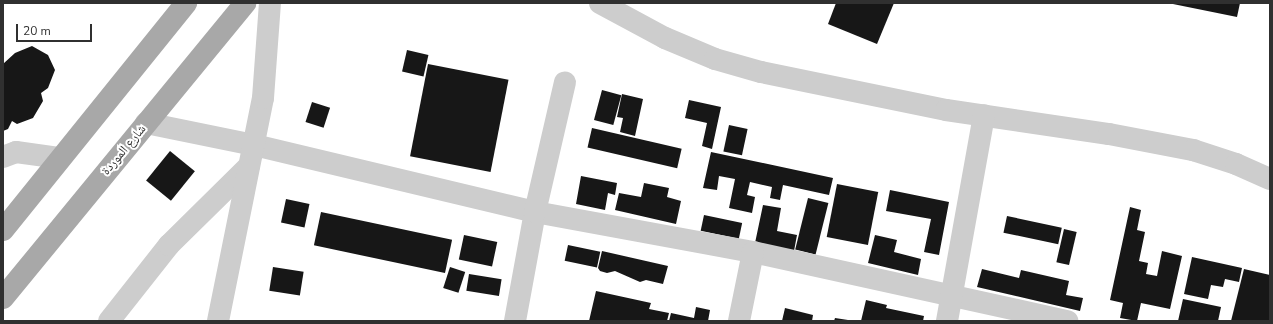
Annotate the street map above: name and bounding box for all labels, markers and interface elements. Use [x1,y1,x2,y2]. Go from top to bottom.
scale bar [18,16,94,42]
text: 20 m [23,23,51,39]
street label: شارع الموردة [98,122,150,178]

